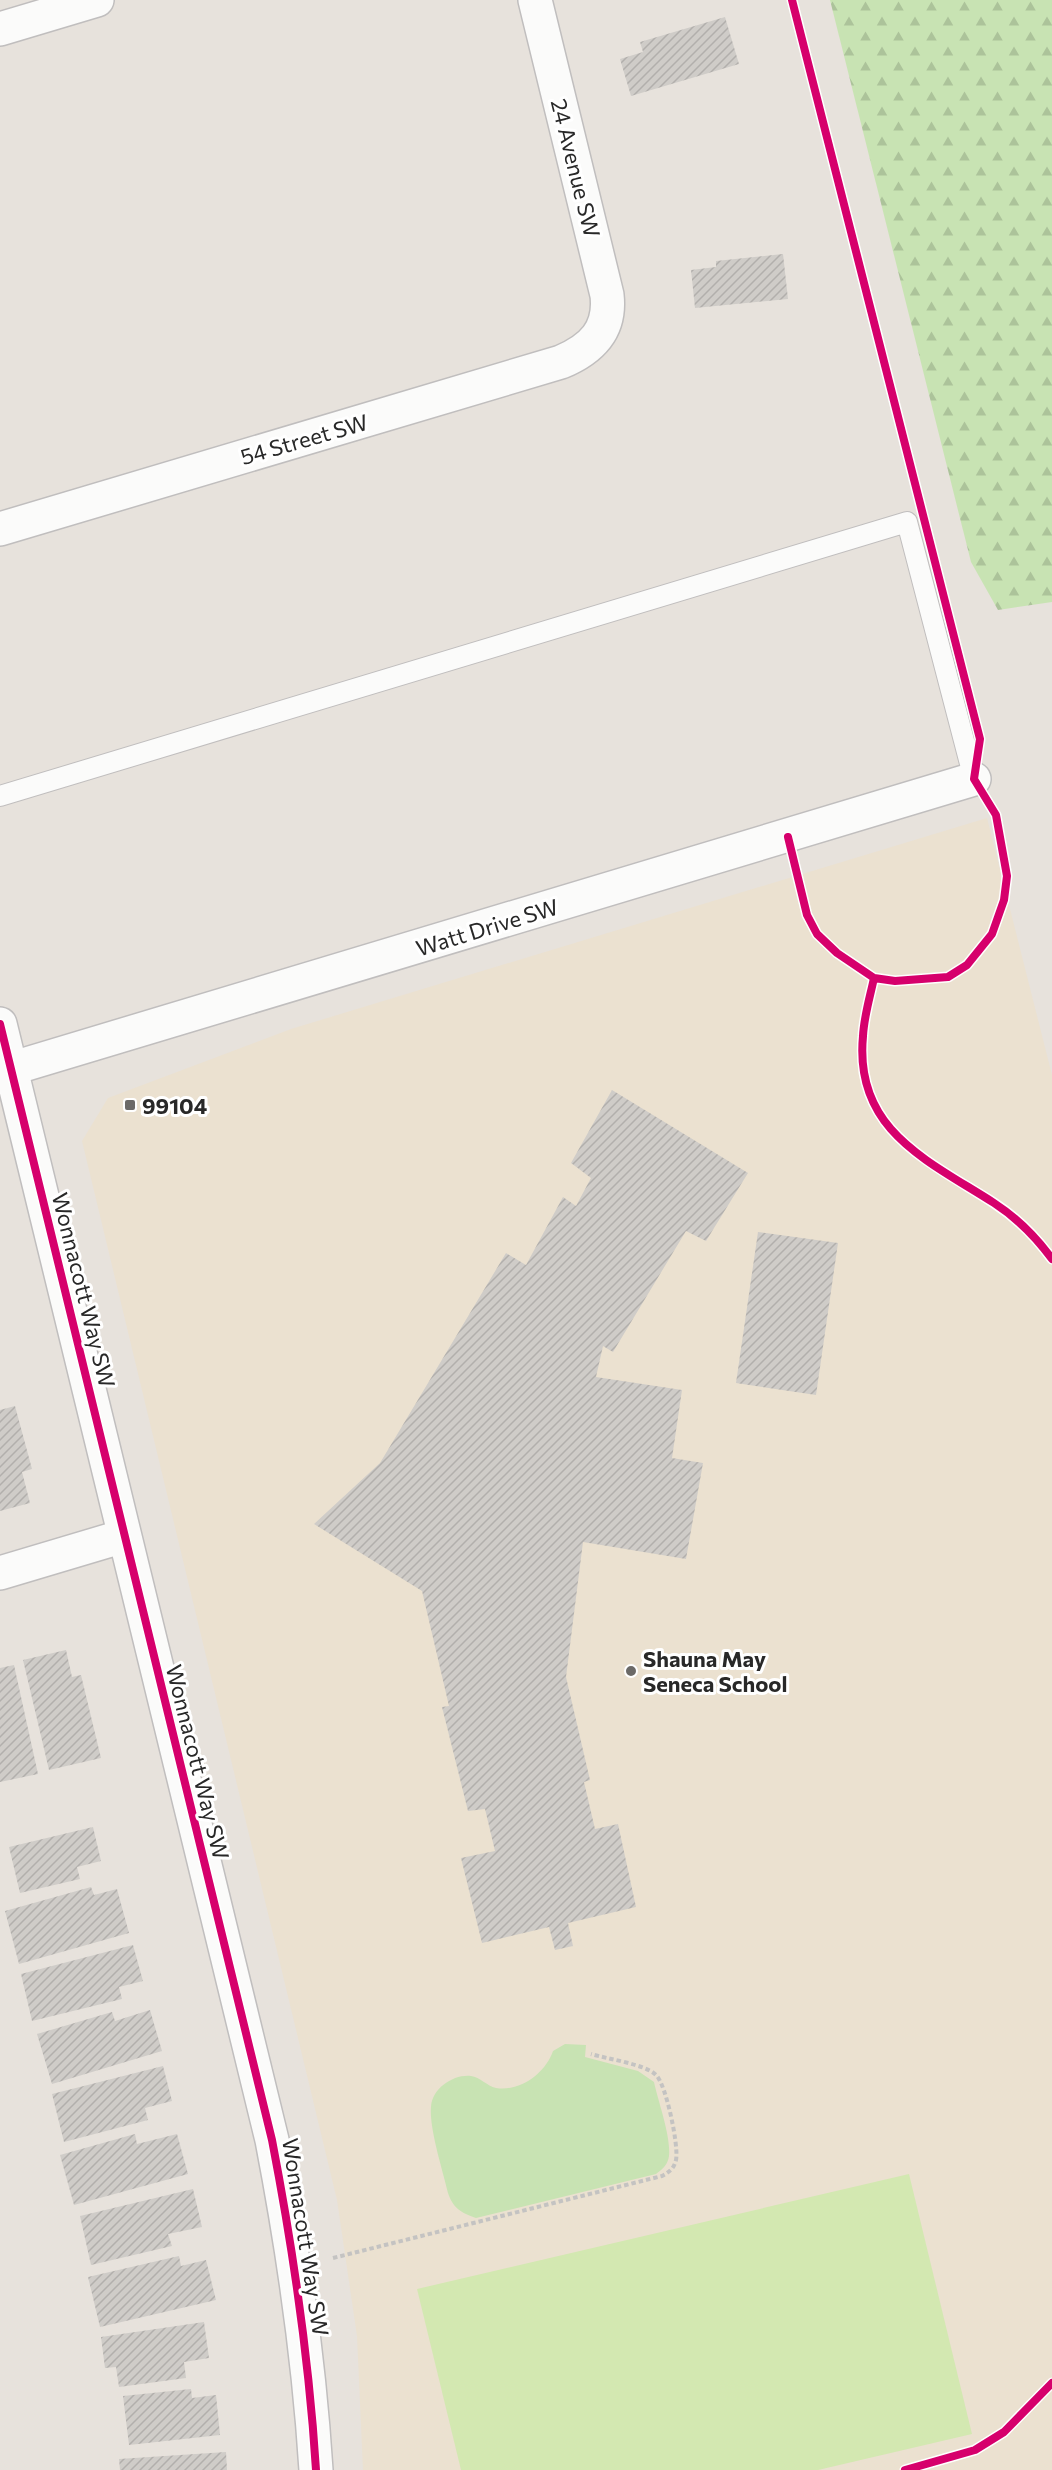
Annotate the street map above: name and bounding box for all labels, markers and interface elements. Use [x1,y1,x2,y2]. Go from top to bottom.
street label: 24 Avenue SW [546,96,606,240]
street label: 54 Street SW [237,408,371,470]
street label: Watt Drive SW [413,893,561,961]
place label: 99104 [142,1092,207,1119]
marker: 99104 [123,1098,137,1112]
street label: Wonnacott Way SW [47,1190,121,1390]
place label: Shauna May Seneca School [643,1645,787,1697]
street label: Wonnacott Way SW [161,1662,235,1862]
marker: Shauna May Seneca School [624,1664,638,1678]
street label: Wonnacott Way SW [277,2136,335,2338]

